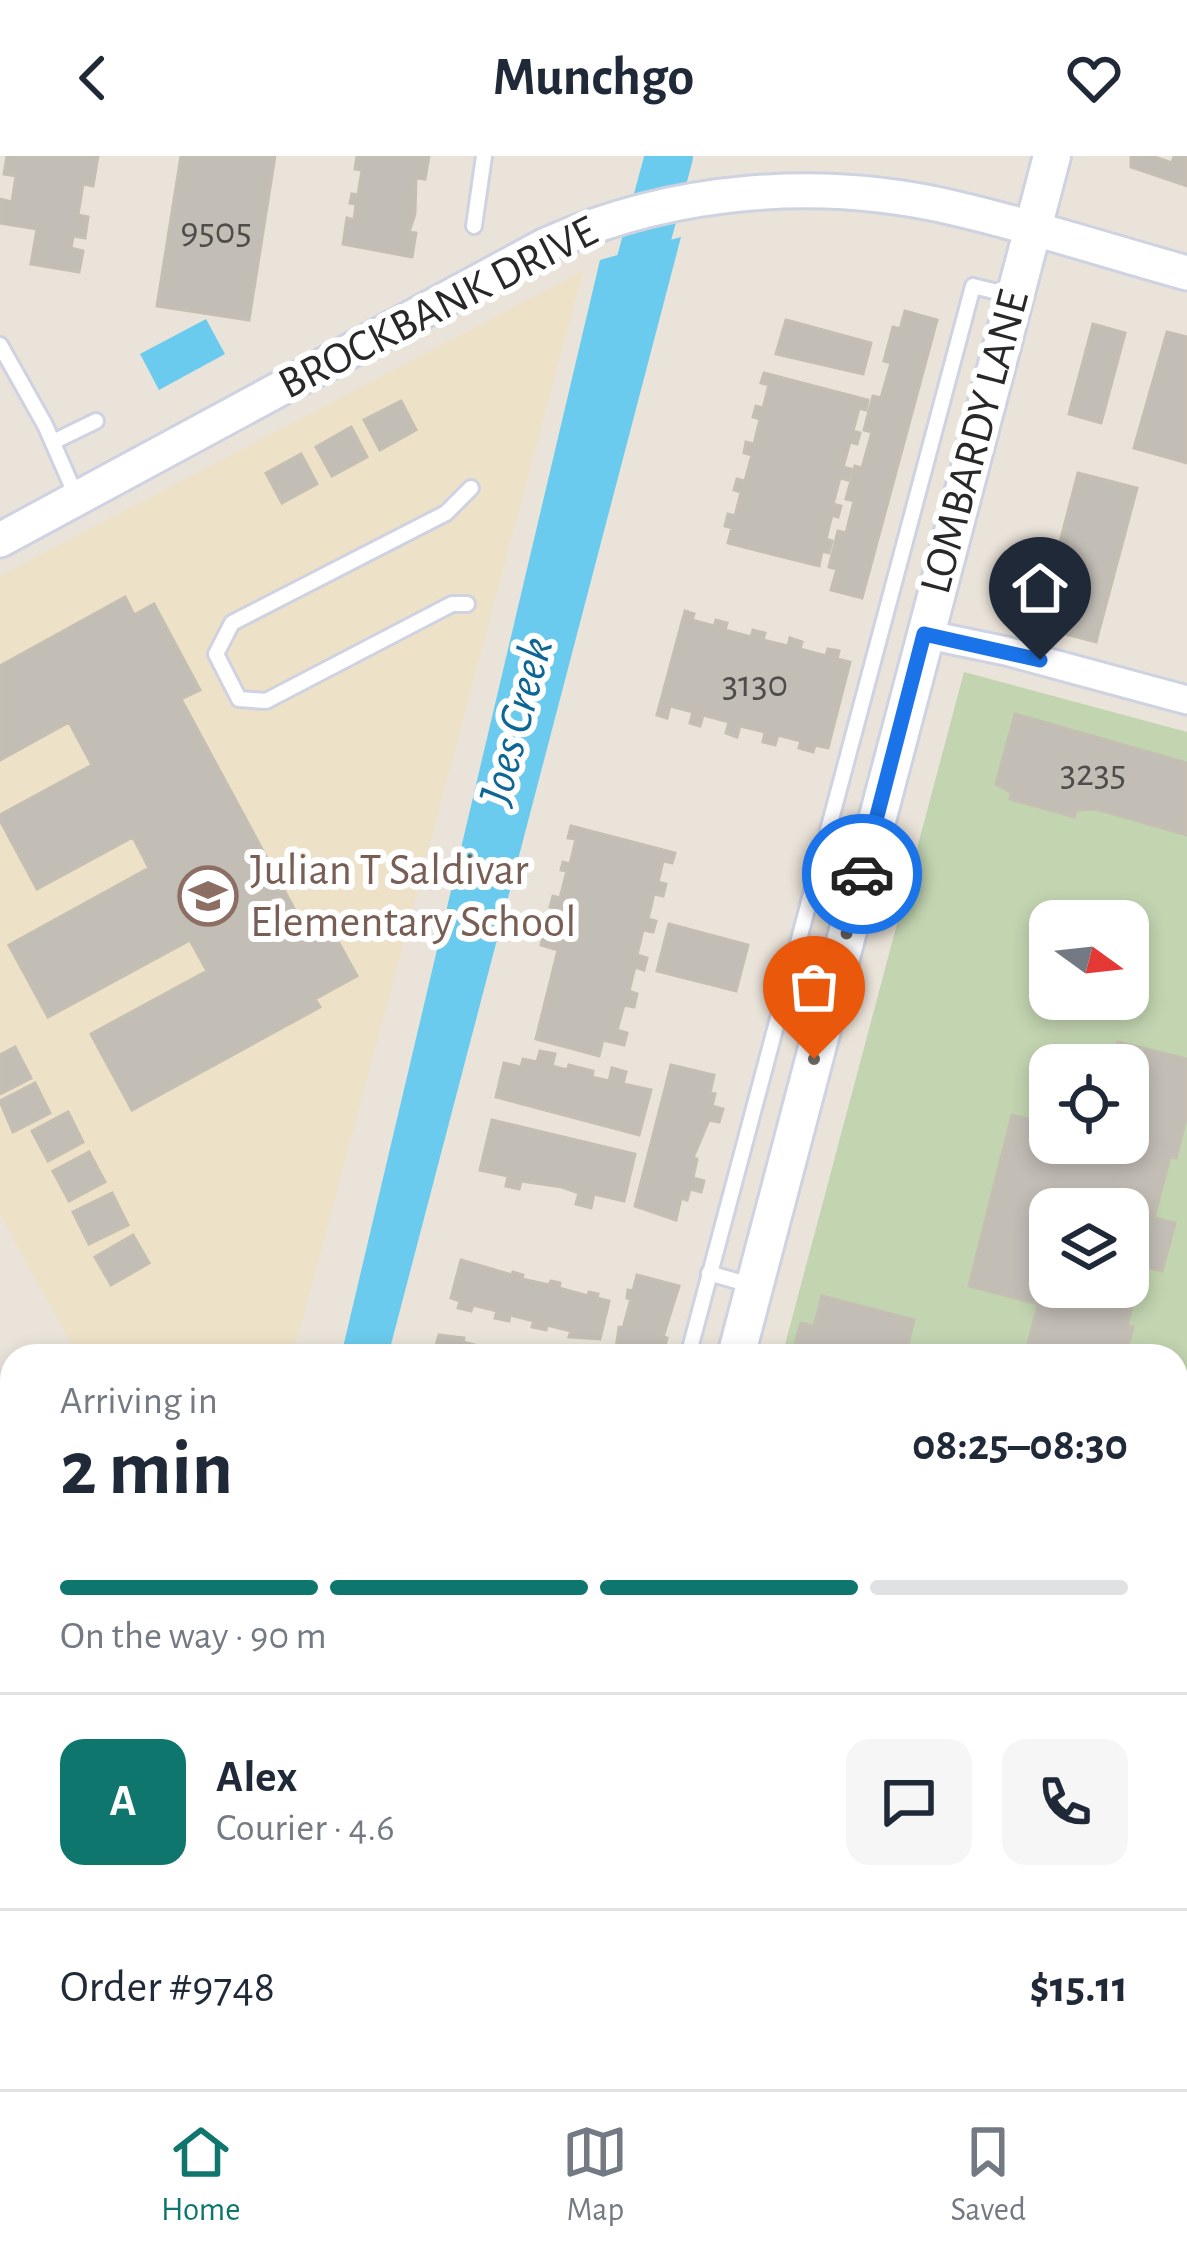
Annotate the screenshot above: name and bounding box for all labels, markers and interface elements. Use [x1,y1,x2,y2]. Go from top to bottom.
icon: back [60,45,126,111]
icon: heart [1061,45,1127,111]
text: Munchgo [493,51,694,105]
street label: BROCKBANK DRIVE [272,208,604,408]
house number: 9505 [180,212,252,251]
street label: LOMBARDY LANE [913,285,1037,599]
pin [989,537,1091,660]
icon: home [1007,555,1073,621]
water label: Joes Creek [471,632,562,811]
house number: 3130 [722,665,788,704]
house number: 3235 [1060,754,1126,793]
courier [802,814,922,934]
icon: car [829,841,895,907]
place label: Julian T Saldivar Elementary School [250,848,576,945]
school or university icon: Julian T Saldivar Elementary School [177,865,239,927]
north arrow [1029,900,1149,1020]
map controls [1029,900,1149,1308]
pin [763,936,865,1059]
icon: bag [781,954,847,1020]
button: locate [1029,1044,1149,1164]
button: layers [1029,1188,1149,1308]
text: Arriving in [60,1382,218,1421]
text: 08:25–08:30 [912,1423,1128,1468]
text: 2 min [60,1431,233,1509]
text: On the way · 90 m [60,1617,327,1656]
button: chat [846,1739,972,1865]
button: phone [1002,1739,1128,1865]
text: Alex [216,1755,297,1800]
text: A [109,1779,137,1824]
text: Courier · 4.6 [216,1809,395,1848]
text: Order #9748 [60,1965,275,2010]
text: $15.11 [1029,1965,1128,2010]
tab: Home [161,2119,240,2231]
tab: Map [562,2119,628,2231]
tab: Saved [950,2119,1026,2231]

